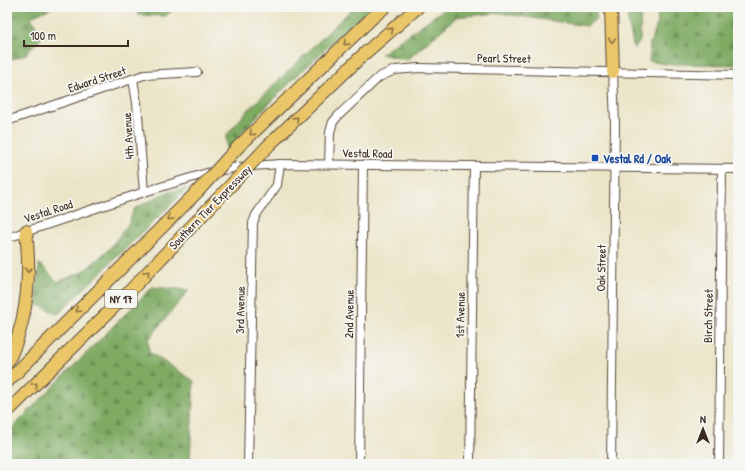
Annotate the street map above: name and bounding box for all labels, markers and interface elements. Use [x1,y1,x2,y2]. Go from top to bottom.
scale bar [24,22,128,48]
text: 100 m [30,27,56,44]
one-way arrow [386,27,394,34]
one-way arrow [608,37,616,43]
one-way arrow [343,38,351,46]
street label: Pearl Street [477,49,532,67]
street label: Edward Street [66,61,129,96]
street label: 4th Avenue [118,112,138,160]
one-way arrow [291,116,299,124]
one-way arrow [249,128,257,136]
street label: Vestal Road [342,144,393,162]
place label: Vestal Rd / Oak [603,150,671,167]
marker: Vestal Rd / Oak [590,153,600,163]
street label: Southern Tier Expressway [165,161,255,253]
street label: Vestal Road [21,195,75,227]
one-way arrow [167,213,175,221]
street label: Oak Street [592,243,610,292]
one-way arrow [24,267,32,273]
one-way arrow [142,270,149,278]
street label: 3rd Avenue [231,286,249,334]
street label: Birch Street [699,288,717,343]
street label: 2nd Avenue [340,289,358,339]
road number: NY 17 [105,290,137,308]
street label: 1st Avenue [451,291,469,338]
one-way arrow [75,305,83,313]
one-way arrow [30,382,37,390]
north arrow [683,409,723,449]
text: N [700,412,706,426]

